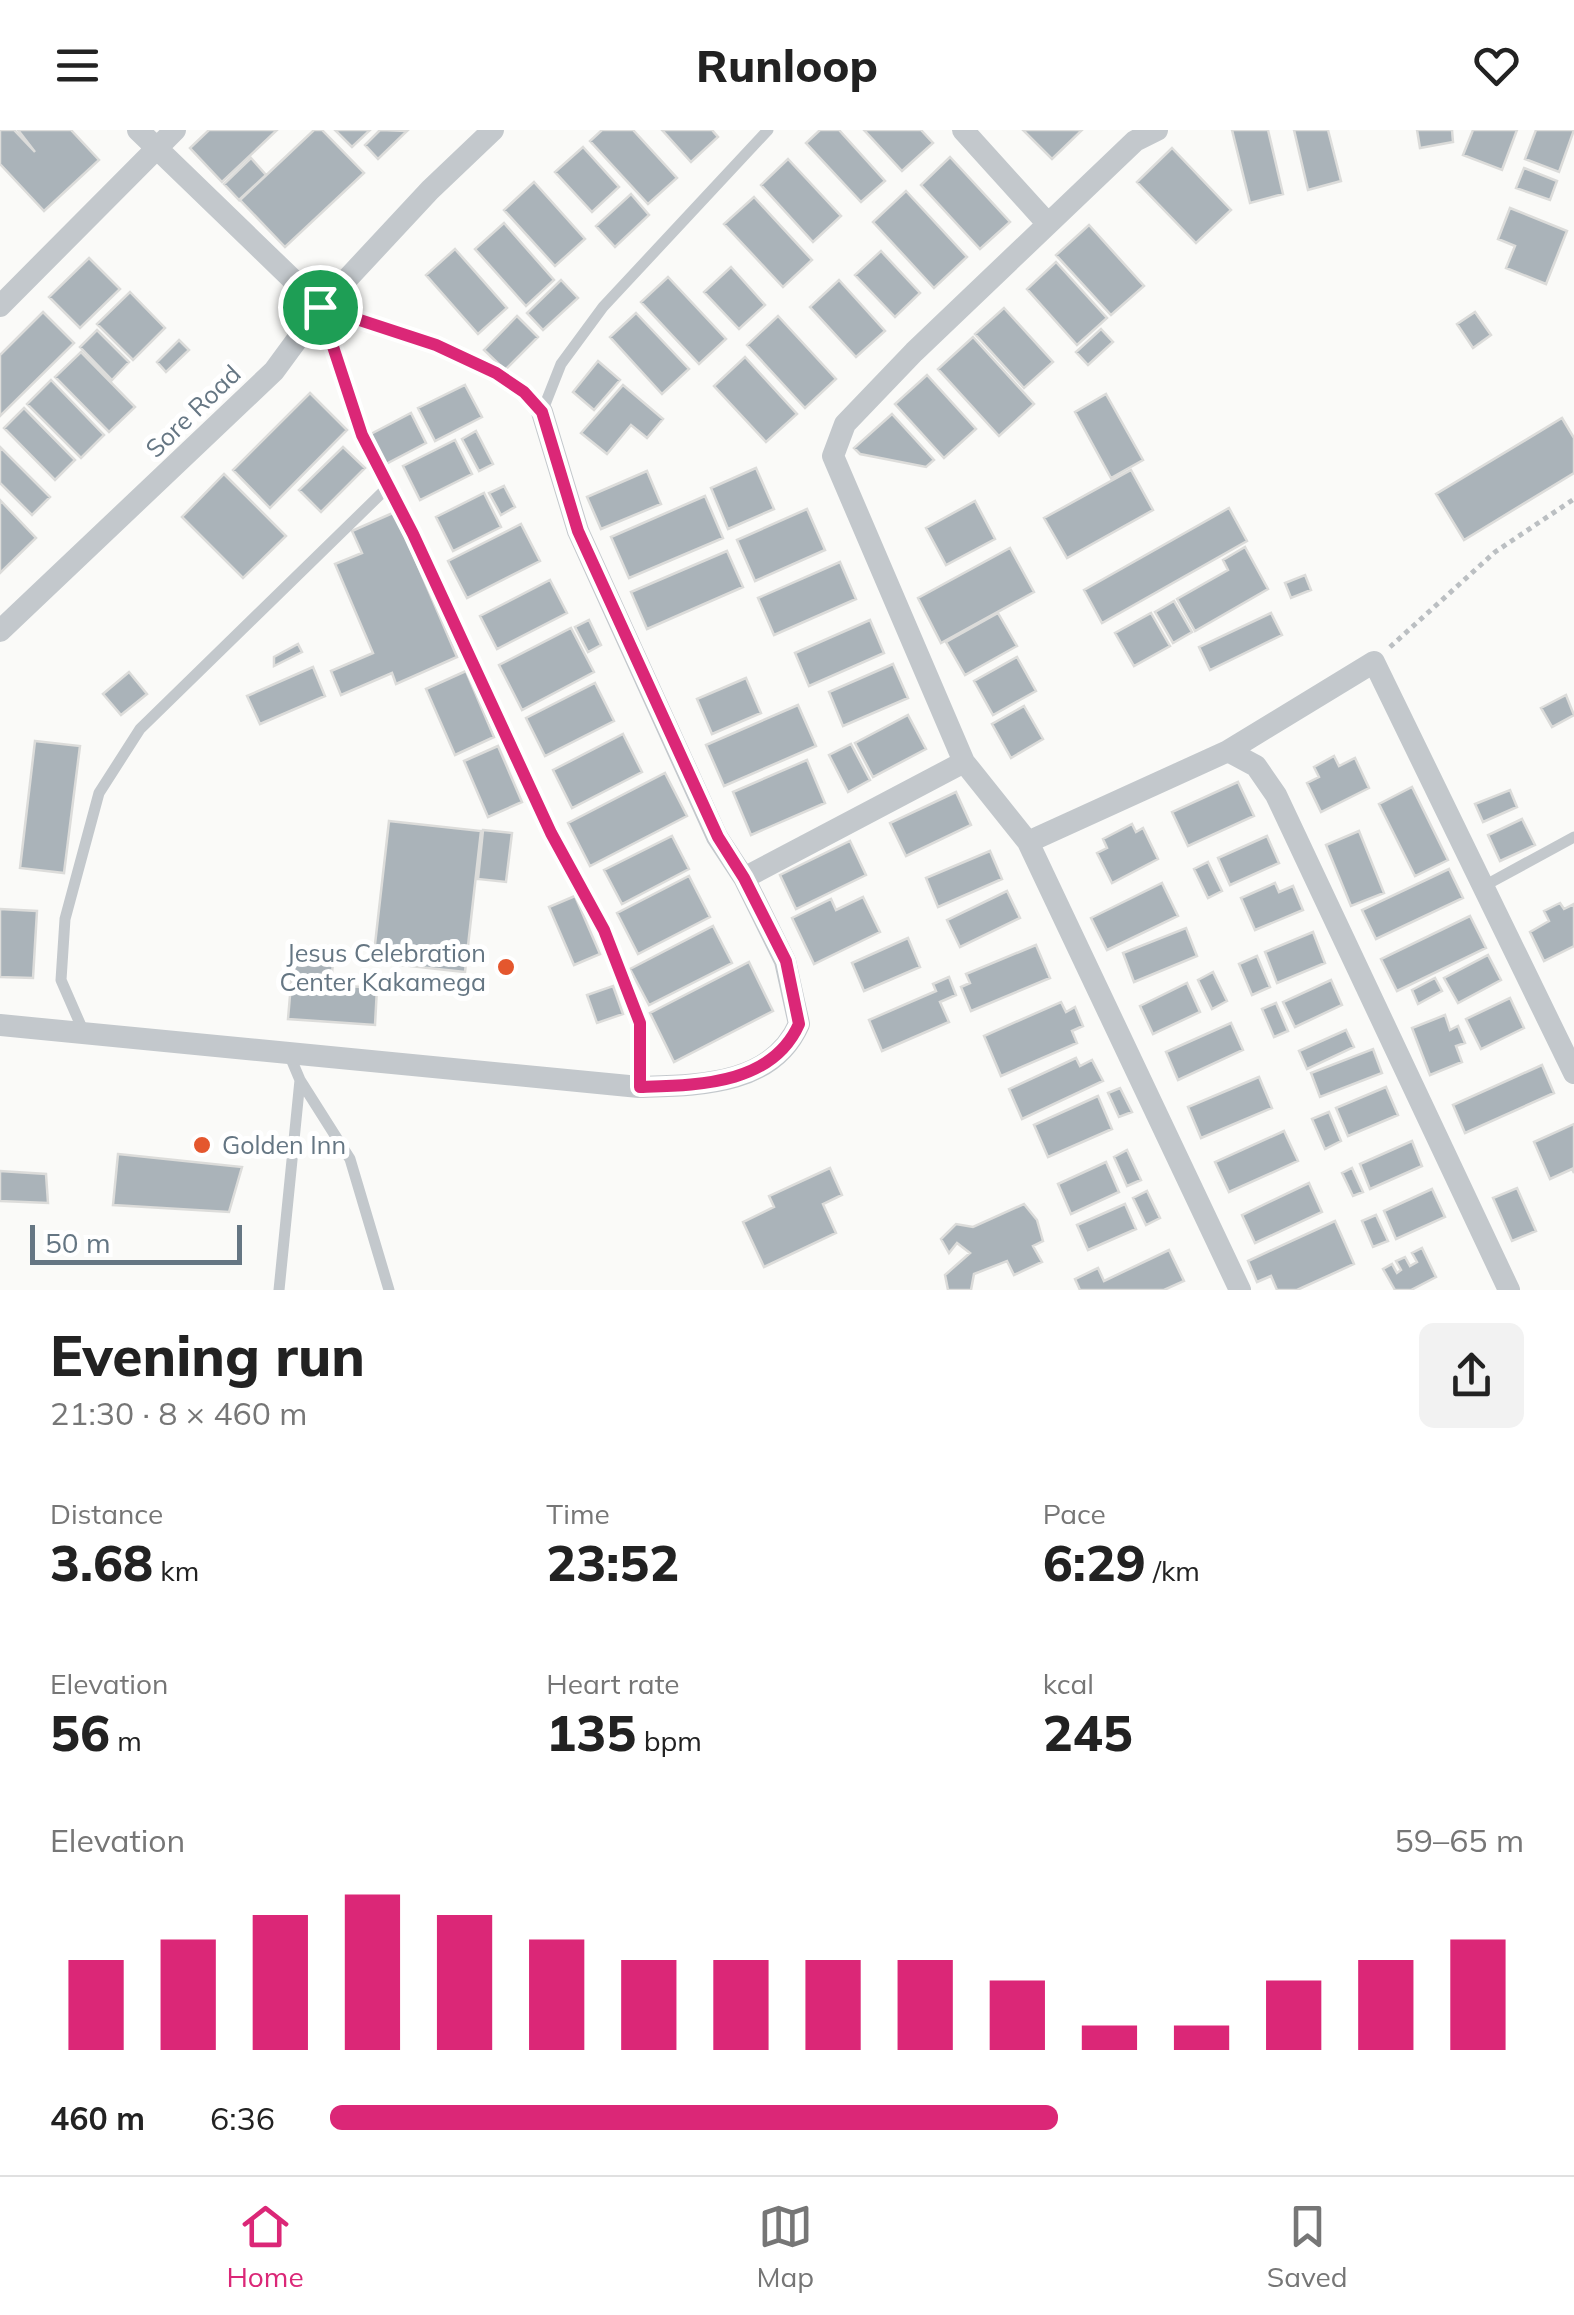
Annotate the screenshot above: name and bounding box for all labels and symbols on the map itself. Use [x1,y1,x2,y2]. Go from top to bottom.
pin [278,265,363,350]
street label: Sore Road [139,358,247,464]
place label: Jesus Celebration Center Kakamega [279,937,486,997]
marker: Jesus Celebration Center Kakamega [495,956,517,978]
place label: Golden Inn [222,1129,346,1160]
marker: Golden Inn [191,1134,213,1156]
scale bar [30,1220,242,1264]

